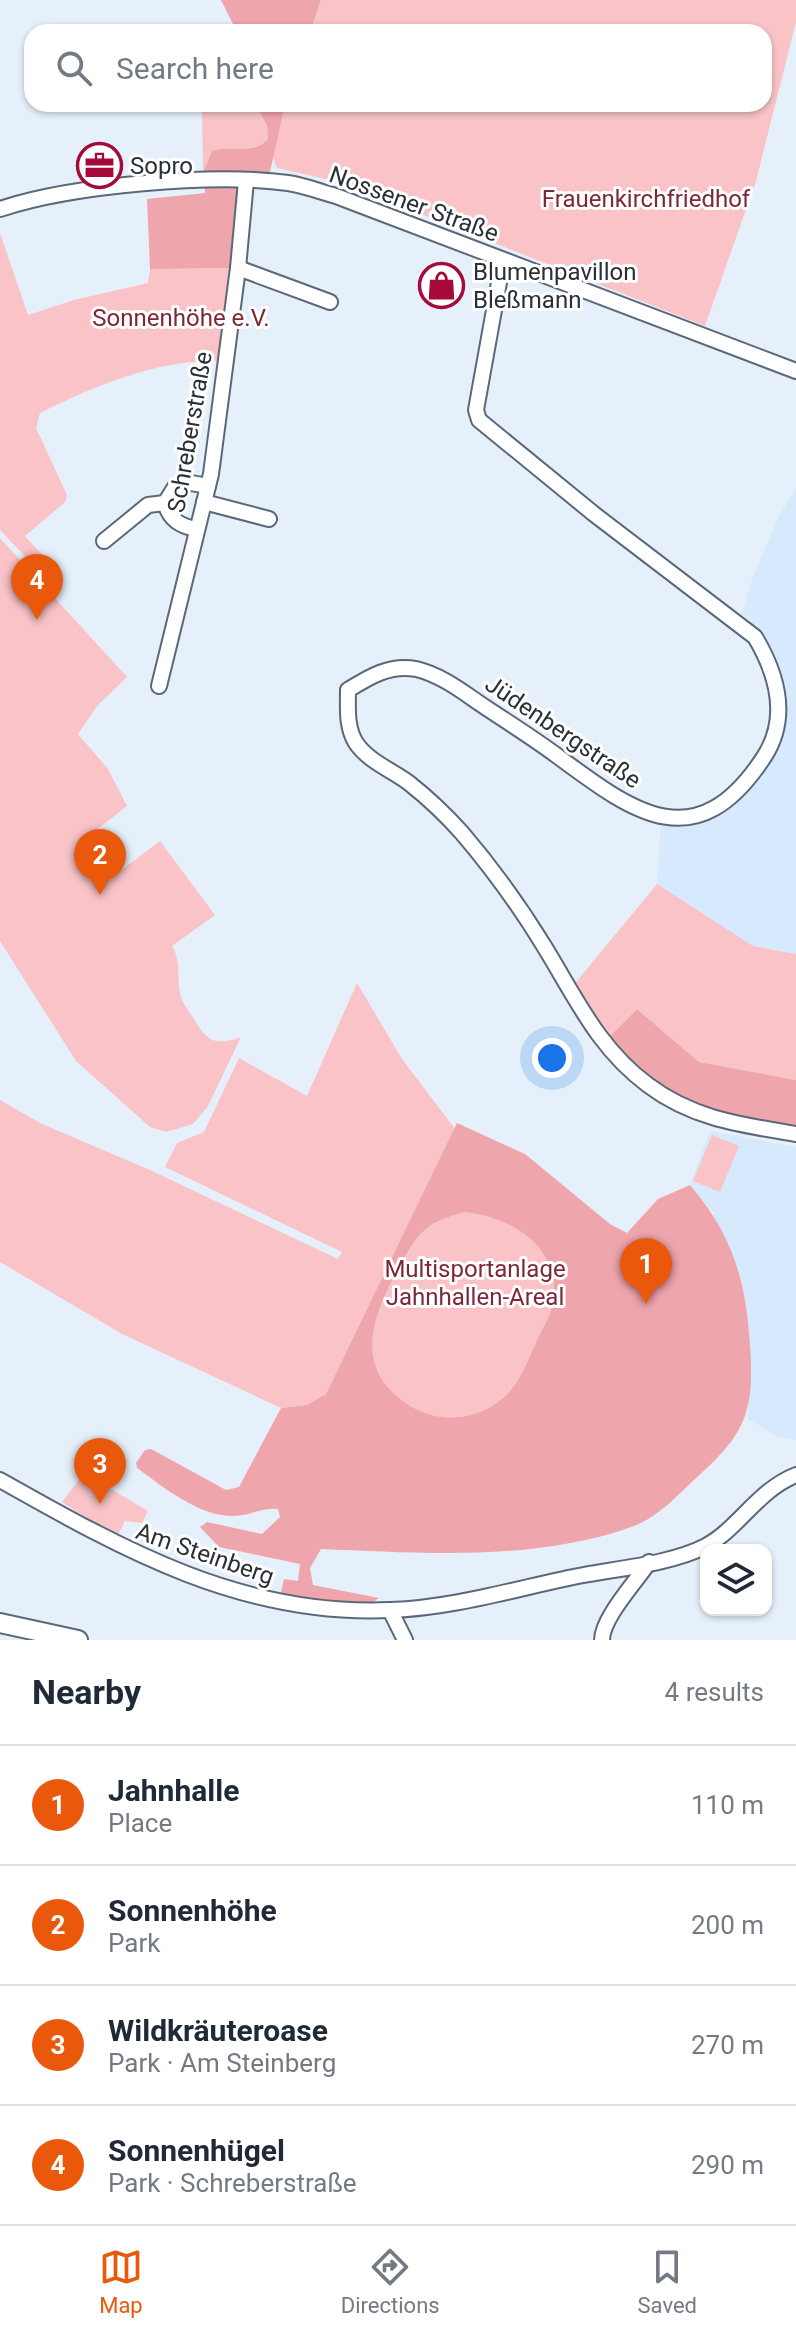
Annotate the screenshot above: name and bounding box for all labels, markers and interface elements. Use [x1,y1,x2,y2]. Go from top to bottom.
search box [24,24,772,112]
icon: search [52,46,96,90]
text: Search here [116,51,274,86]
office icon: Sopro [75,142,123,190]
place label: Sopro [130,152,193,180]
street label: Nossener Straße [325,160,503,248]
park label: Frauenkirchfriedhof [542,185,751,213]
place label: Blumenpavillon Bleßmann [473,258,636,314]
shop icon: Blumenpavillon Bleßmann [418,262,466,310]
park label: Sonnenhöhe e.V. [92,304,270,332]
street label: Schreberstraße [162,349,218,515]
pin: 4 [11,554,63,620]
street label: Jüdenbergstraße [480,670,646,794]
pin: 2 [74,829,126,895]
your location [532,1038,572,1078]
pin: 1 [620,1238,672,1304]
park label: Multisportanlage Jahnhallen-Areal [384,1255,566,1311]
pin: 3 [74,1438,126,1504]
street label: Am Steinberg [132,1517,278,1591]
map controls [700,1544,772,1616]
button: layers [700,1544,772,1616]
text: Nearby [32,1672,141,1712]
text: 4 results [665,1677,764,1707]
text: Jahnhalle [108,1773,239,1808]
text: 1 [51,1790,65,1820]
text: 110 m [691,1790,764,1820]
text: Place [108,1808,172,1838]
text: Sonnenhöhe [108,1893,277,1928]
text: 2 [51,1910,65,1940]
text: 200 m [691,1910,764,1940]
text: Park [108,1928,160,1958]
text: Wildkräuteroase [108,2013,328,2048]
text: 3 [51,2030,65,2060]
text: 270 m [691,2030,764,2060]
text: Park · Am Steinberg [108,2048,336,2078]
text: Sonnenhügel [108,2133,285,2168]
text: 4 [51,2150,65,2180]
text: 290 m [691,2150,764,2180]
text: Park · Schreberstraße [108,2168,357,2198]
tab: Map [99,2245,143,2318]
tab: Directions [341,2245,440,2318]
tab: Saved [638,2245,697,2318]

